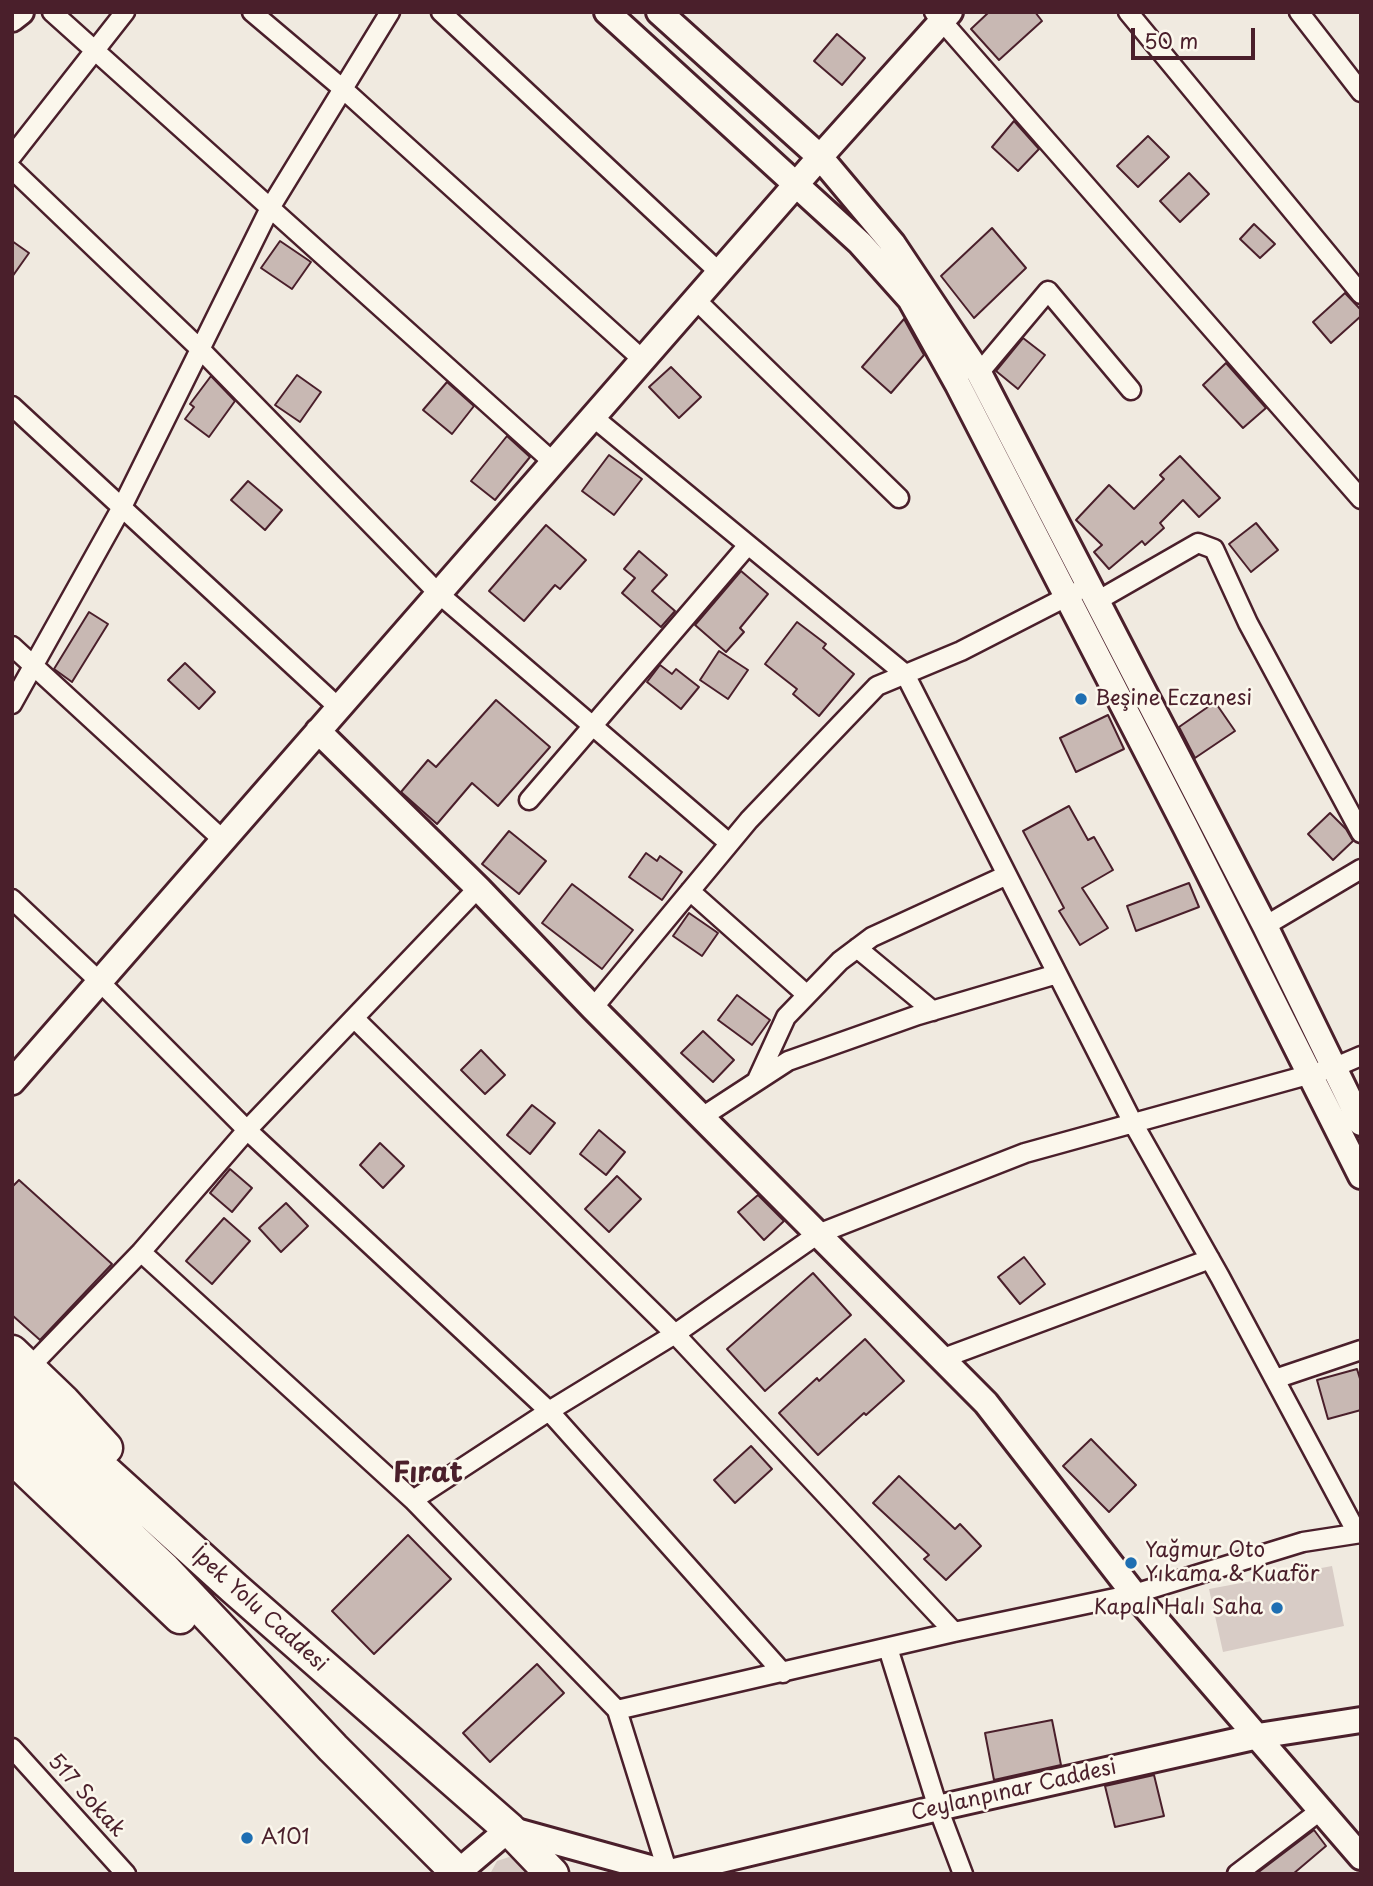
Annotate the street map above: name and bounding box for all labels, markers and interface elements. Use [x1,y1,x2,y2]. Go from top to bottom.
scale bar [1135,14,1259,58]
text: 50 m [1144,24,1198,56]
place label: Beşine Eczanesi [1095,686,1252,712]
marker: Beşine Eczanesi [1073,691,1089,707]
district label: Fırat [393,1457,463,1491]
place label: Yağmur Oto Yıkama & Kuaför [1145,1538,1320,1588]
street label: İpek Yolu Caddesi [186,1542,332,1678]
marker: Yağmur Oto Yıkama & Kuaför [1123,1555,1139,1571]
place label: Kapalı Halı Saha [1093,1595,1263,1621]
marker: Kapalı Halı Saha [1269,1600,1285,1616]
street label: 517 Sokak [42,1749,130,1843]
street label: Ceylanpınar Caddesi [909,1755,1119,1827]
place label: A101 [261,1825,310,1851]
marker: A101 [239,1830,255,1846]

